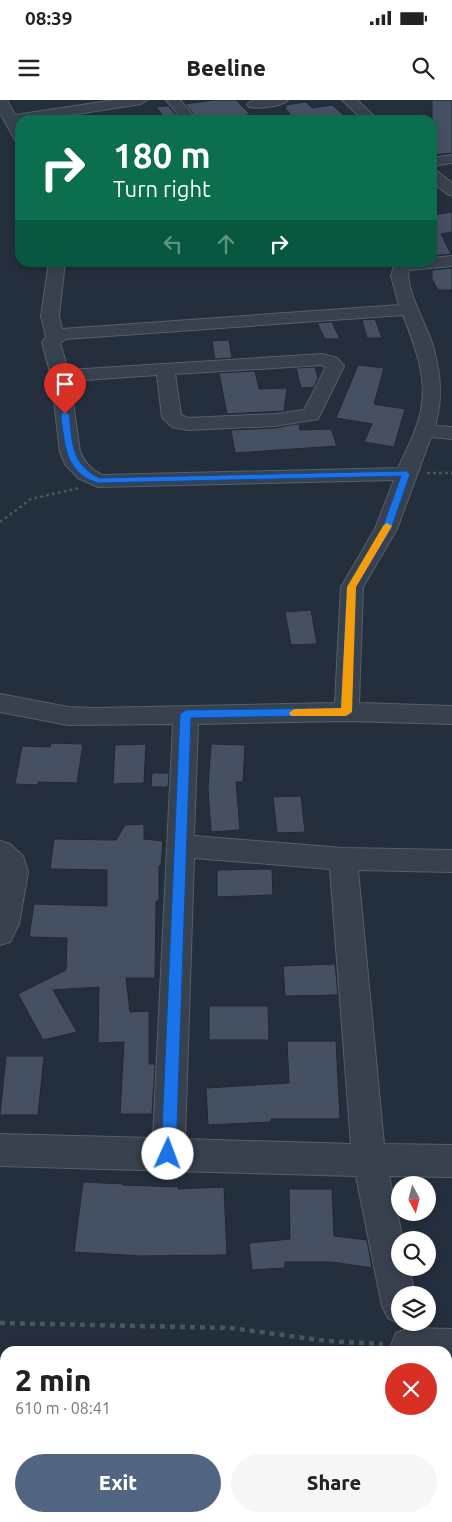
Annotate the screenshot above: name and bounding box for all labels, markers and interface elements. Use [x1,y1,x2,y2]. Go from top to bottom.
text: 08:39 [25,7,73,29]
icon: menu [15,54,43,82]
icon: search [409,54,437,82]
text: Beeline [186,55,266,80]
icon: right [30,135,95,200]
text: 180 m [113,135,211,175]
text: Turn right [113,176,211,201]
icon: left [159,230,187,258]
icon: ahead [212,230,240,258]
icon: right [265,230,293,258]
pin [44,363,86,414]
icon: arrive [51,370,79,398]
position arrow [141,1127,193,1179]
north arrow [391,1176,436,1221]
map controls [391,1176,436,1331]
button: search [391,1231,436,1276]
button: layers [391,1286,436,1331]
text: 2 min [15,1363,91,1397]
button: close [385,1363,437,1415]
text: 610 m · 08:41 [15,1399,111,1417]
button: Exit [15,1454,221,1512]
button: Share [231,1454,437,1512]

